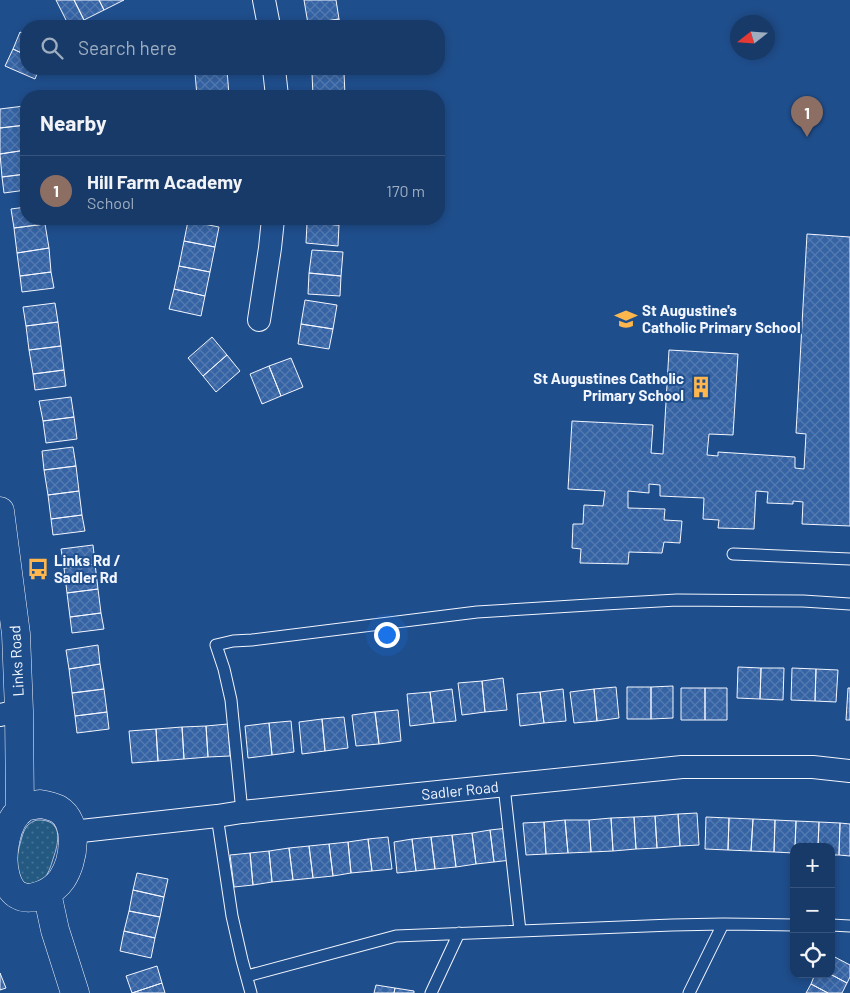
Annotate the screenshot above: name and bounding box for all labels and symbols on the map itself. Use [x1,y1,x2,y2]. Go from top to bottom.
north arrow [730,15,775,60]
pin: 1 [791,96,823,137]
place label: St Augustine's Catholic Primary School [642,301,801,336]
school or university icon: St Augustine's Catholic Primary School [613,306,639,332]
place label: St Augustines Catholic Primary School [533,369,684,404]
building icon: St Augustines Catholic Primary School [688,374,714,400]
place label: Links Rd / Sadler Rd [54,551,121,586]
bus stop icon: Links Rd / Sadler Rd [25,556,51,582]
your location [374,622,400,648]
street label: Links Road [5,625,27,697]
street label: Sadler Road [420,777,500,803]

